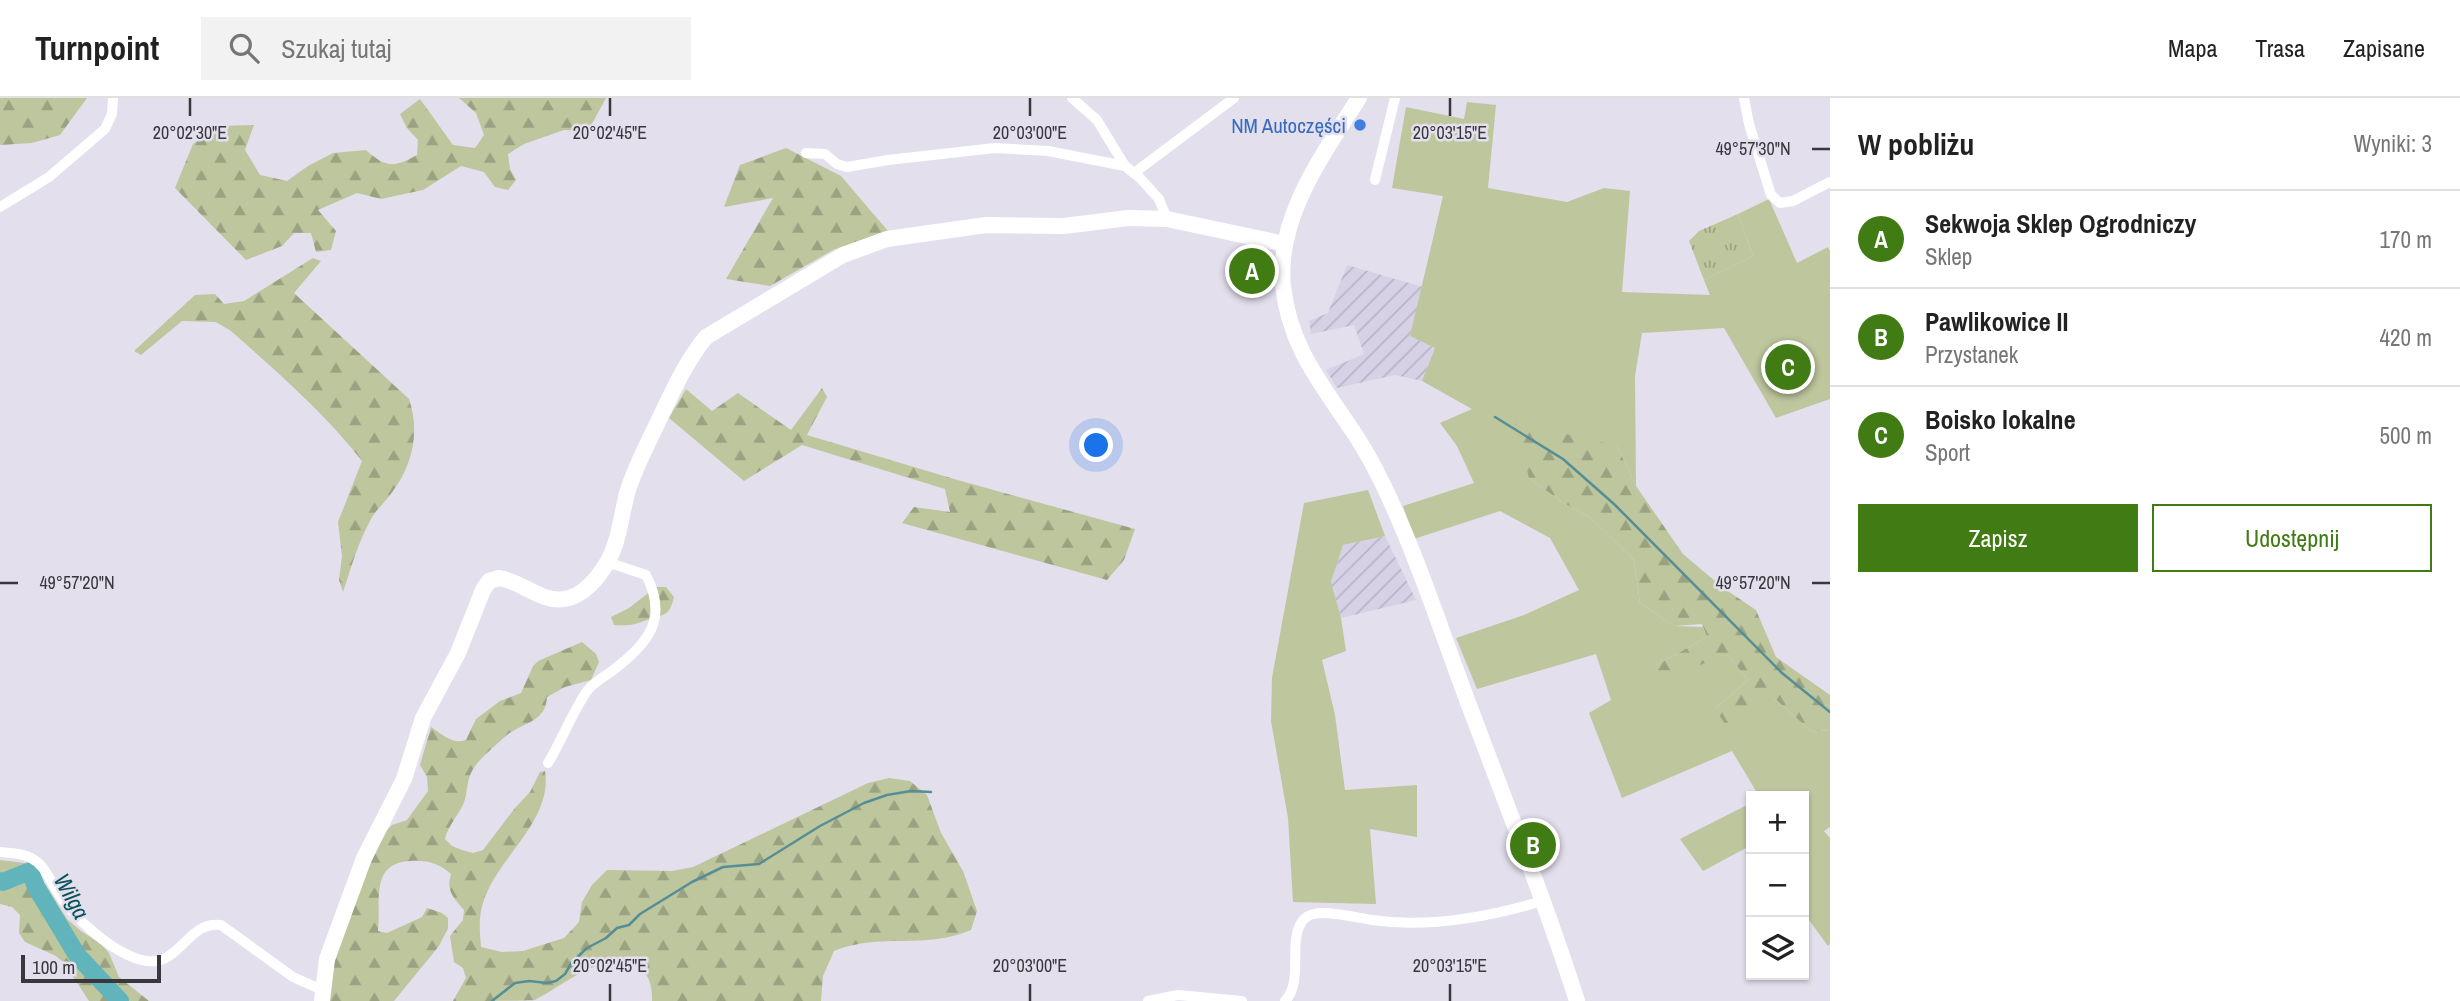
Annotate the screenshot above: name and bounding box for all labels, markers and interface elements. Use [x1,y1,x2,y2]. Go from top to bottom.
search box [201,17,691,80]
text: Turnpoint [35,26,159,70]
icon: search [225,29,263,67]
text: Szukaj tutaj [281,31,392,66]
text: Mapa [2168,32,2217,64]
text: Trasa [2255,32,2305,64]
text: Zapisane [2343,32,2425,64]
place label: NM Autoczęści [1231,111,1346,140]
marker: NM Autoczęści [1352,117,1368,133]
text: 20°02'30"E [153,120,227,145]
text: 20°02'45"E [573,120,647,145]
text: 20°03'00"E [993,120,1067,145]
text: 20°03'15"E [1413,120,1487,145]
text: W pobliżu [1858,124,1974,164]
text: Wyniki: 3 [2354,128,2432,159]
text: 49°57'30"N [1715,136,1791,161]
text: Sekwoja Sklep Ogrodniczy [1925,206,2196,241]
text: A [1874,224,1888,255]
text: 170 m [2380,224,2432,255]
text: Sklep [1925,241,1972,272]
pin: A [1229,245,1275,297]
text: Pawlikowice II [1925,304,2068,339]
text: B [1874,322,1888,353]
text: 420 m [2380,322,2432,353]
text: Przystanek [1925,339,2018,370]
pin: C [1765,341,1811,393]
text: Boisko lokalne [1925,402,2076,437]
text: C [1874,420,1888,451]
text: 500 m [2380,420,2432,451]
your location [1079,428,1113,462]
text: Sport [1925,437,1970,468]
button: Zapisz [1858,504,2138,572]
button: Udostępnij [2152,504,2432,572]
text: 49°57'20"N [39,570,115,595]
text: 49°57'20"N [1715,570,1791,595]
map controls [1746,791,1809,980]
button: + [1746,791,1809,854]
pin: B [1510,819,1556,871]
button: − [1746,854,1809,917]
water label: Wilga [47,868,97,924]
button: layers [1746,917,1809,980]
scale bar [21,952,161,984]
text: 20°02'45"E [573,953,647,978]
text: 20°03'00"E [993,953,1067,978]
text: 20°03'15"E [1413,953,1487,978]
text: 100 m [32,954,75,980]

